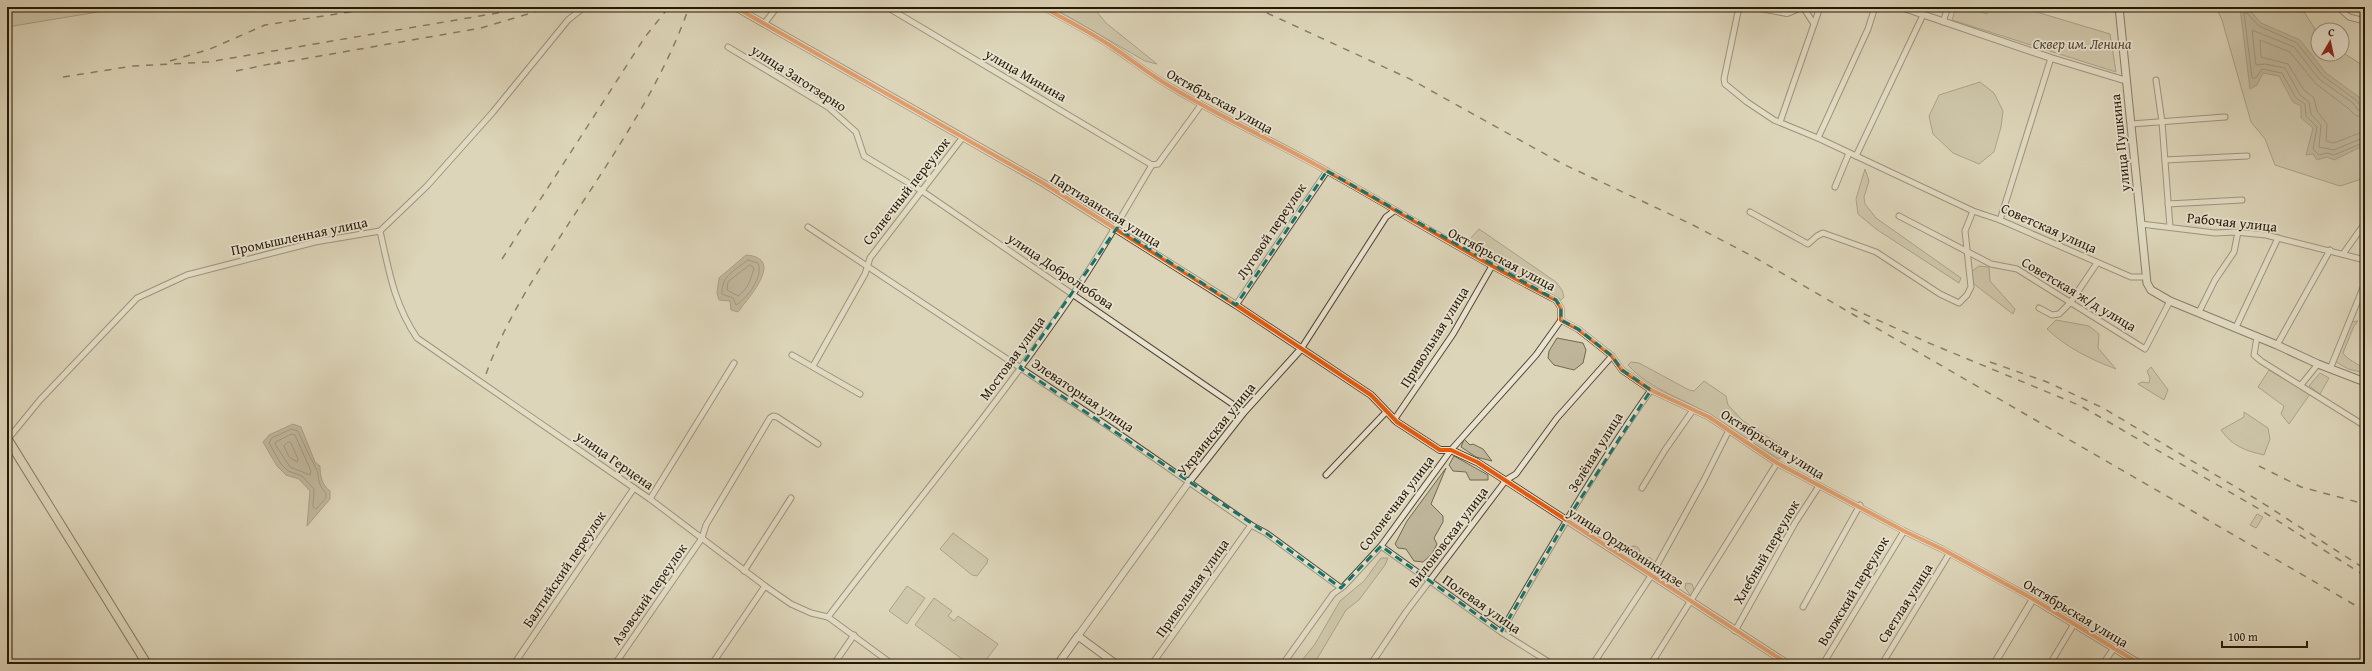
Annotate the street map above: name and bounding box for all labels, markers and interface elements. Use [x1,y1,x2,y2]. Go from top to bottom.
north arrow [2310,22,2350,62]
text: С [2327,24,2336,41]
park label: Сквер им. Ленина [2033,34,2132,54]
street label: улица Заготзерно [747,39,851,116]
street label: улица Минина [981,43,1071,107]
street label: Октябрьская улица [1163,63,1277,139]
street label: улица Пушкина [2105,93,2135,194]
street label: Солнечный переулок [858,132,955,249]
street label: Партизанская улица [1047,168,1166,252]
street label: Луговой переулок [1231,178,1311,283]
street label: Советская улица [1998,198,2100,258]
street label: Рабочая улица [2186,207,2278,237]
street label: Промышленная улица [229,212,370,260]
street label: Октябрьская улица [1445,222,1560,296]
street label: улица Добролюбова [1003,227,1118,314]
street label: Советская ж/д улица [2018,252,2140,336]
street label: Привольная улица [1395,282,1473,391]
street label: Мостовая улица [975,312,1050,404]
street label: Элеваторная улица [1028,353,1139,437]
street label: Украинская улица [1172,378,1260,480]
street label: Октябрьская улица [1717,404,1829,484]
street label: Зелёная улица [1562,408,1628,496]
street label: улица Герцена [571,425,658,495]
street label: Солонечная улица [1354,451,1439,555]
street label: Вилоновская улица [1403,482,1493,591]
street label: Хлебный переулок [1728,496,1804,608]
street label: улица Орджоникидзе [1563,501,1688,592]
street label: Балтийский переулок [517,506,611,631]
street label: Волжский переулок [1812,532,1894,649]
street label: Привольная улица [1151,535,1234,641]
street label: Азовский переулок [606,539,692,649]
street label: Светлая улица [1873,559,1938,647]
street label: Полевая улица [1439,569,1526,639]
street label: Октябрьская улица [2020,574,2133,652]
scale bar [2222,623,2307,649]
text: 100 m [2228,628,2258,645]

